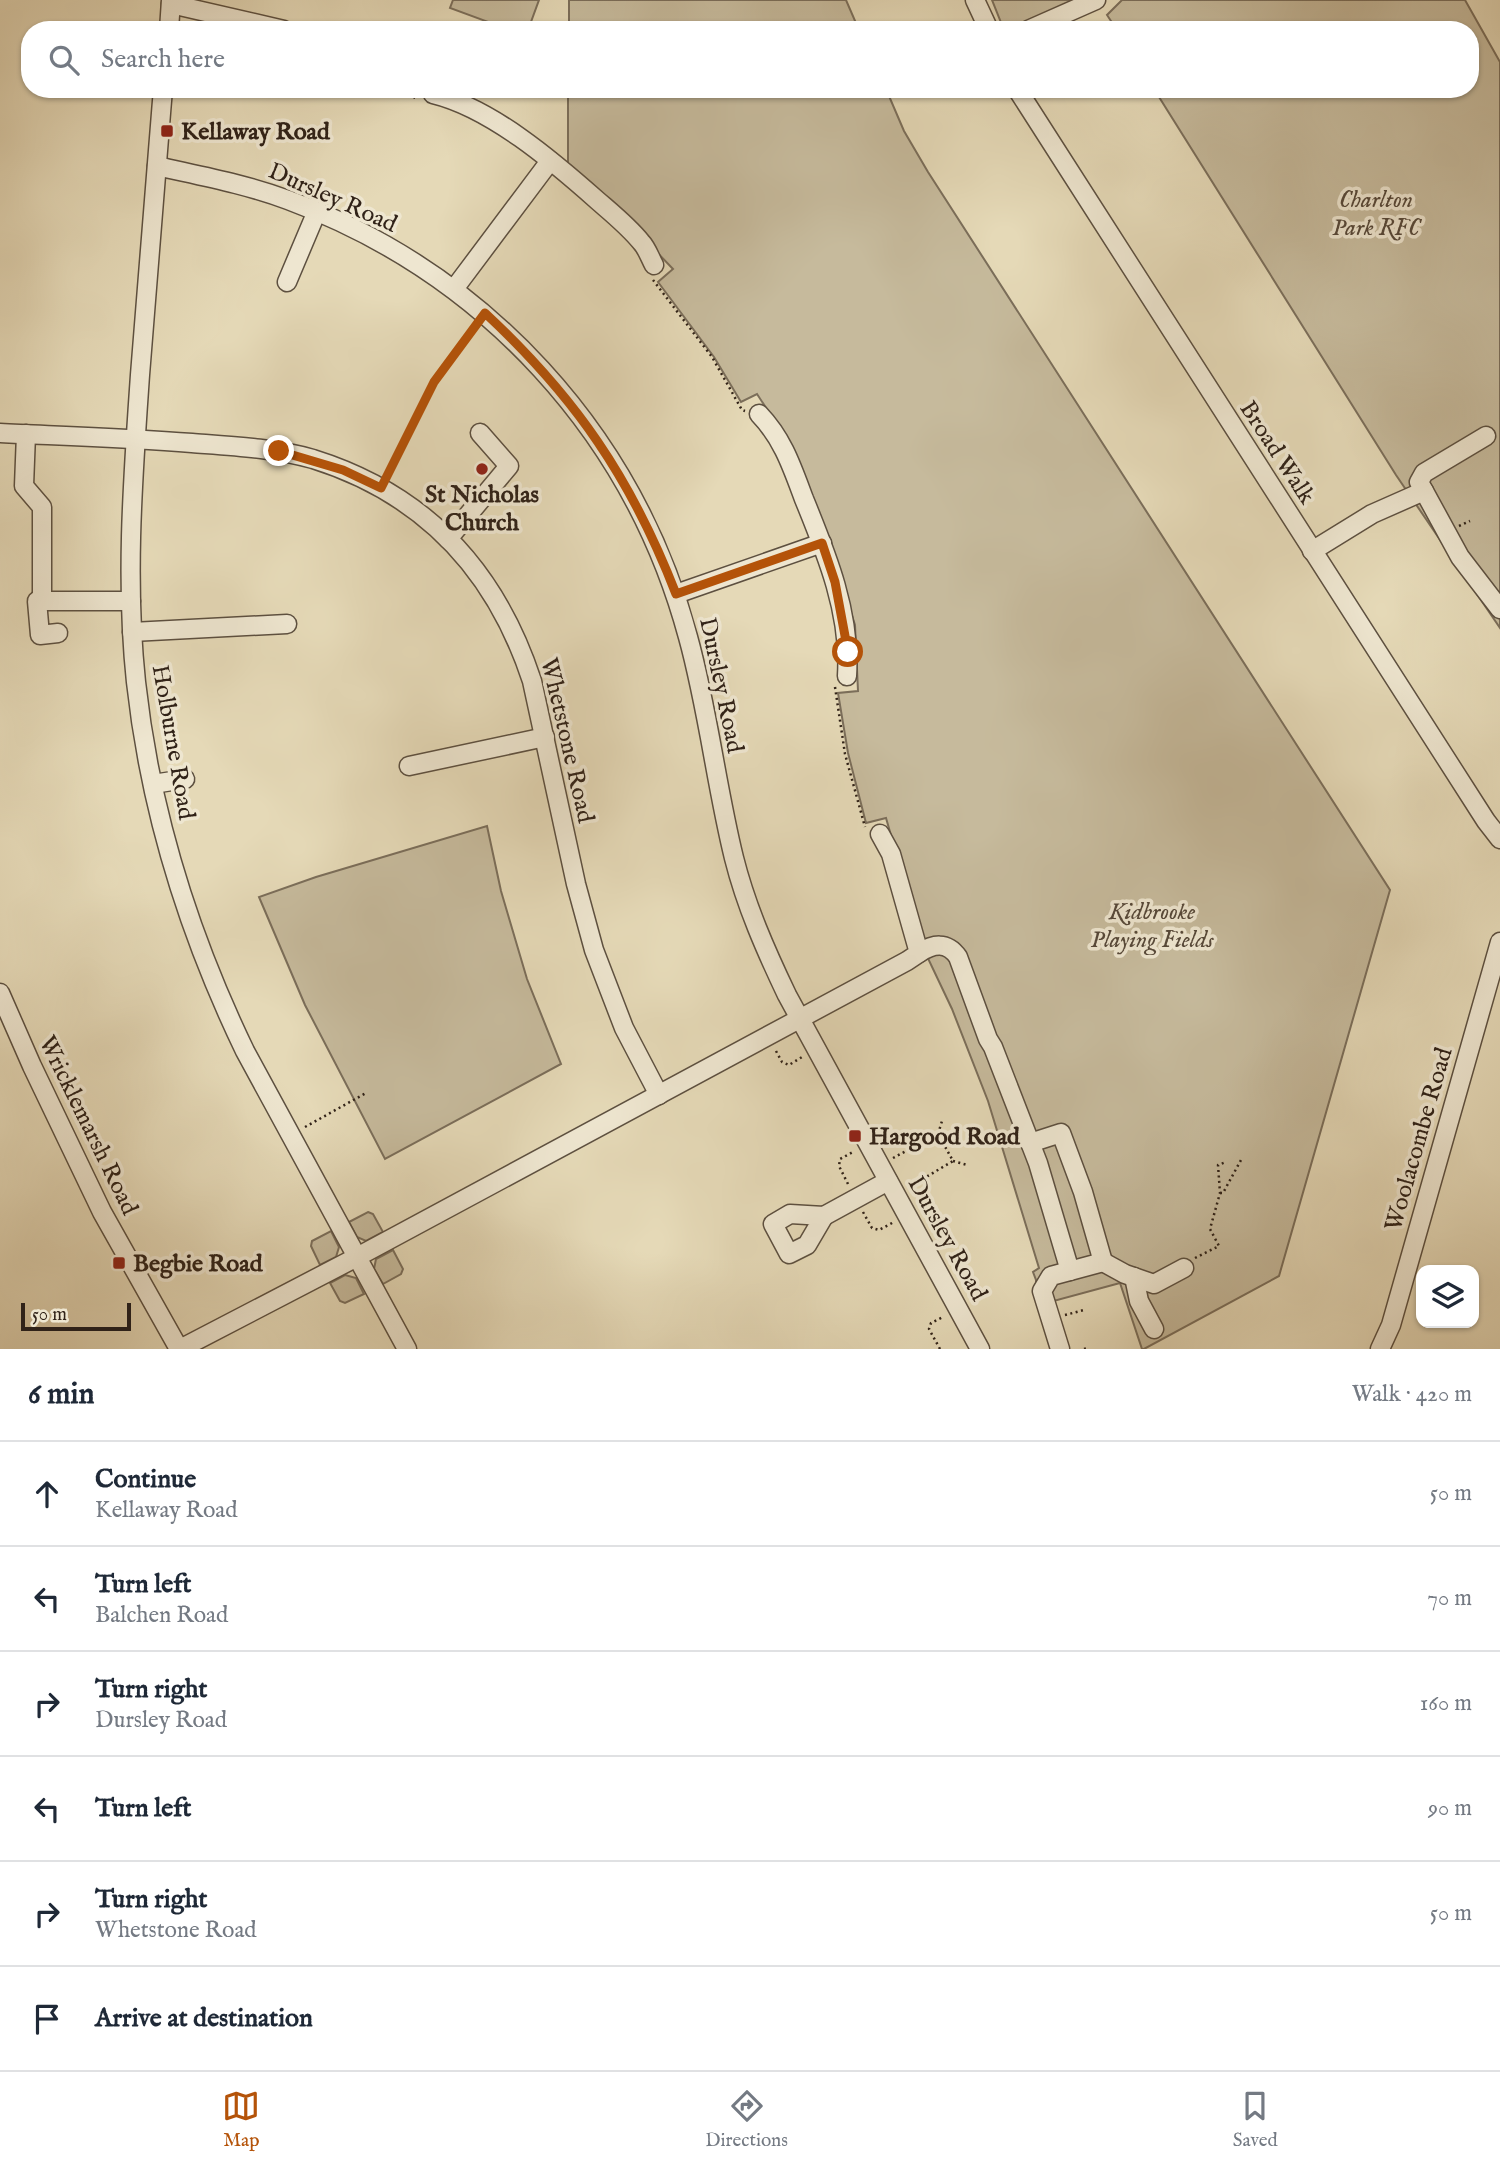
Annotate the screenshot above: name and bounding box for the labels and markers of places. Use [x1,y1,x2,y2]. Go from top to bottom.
place label: Kellaway Road [181,117,331,148]
marker: Kellaway Road [159,123,175,139]
marker: St Nicholas Church [474,461,490,477]
place label: St Nicholas Church [425,480,539,539]
place label: Hargood Road [869,1122,1021,1153]
marker: Hargood Road [847,1128,863,1144]
place label: Begbie Road [133,1249,264,1280]
marker: Begbie Road [111,1255,127,1271]

